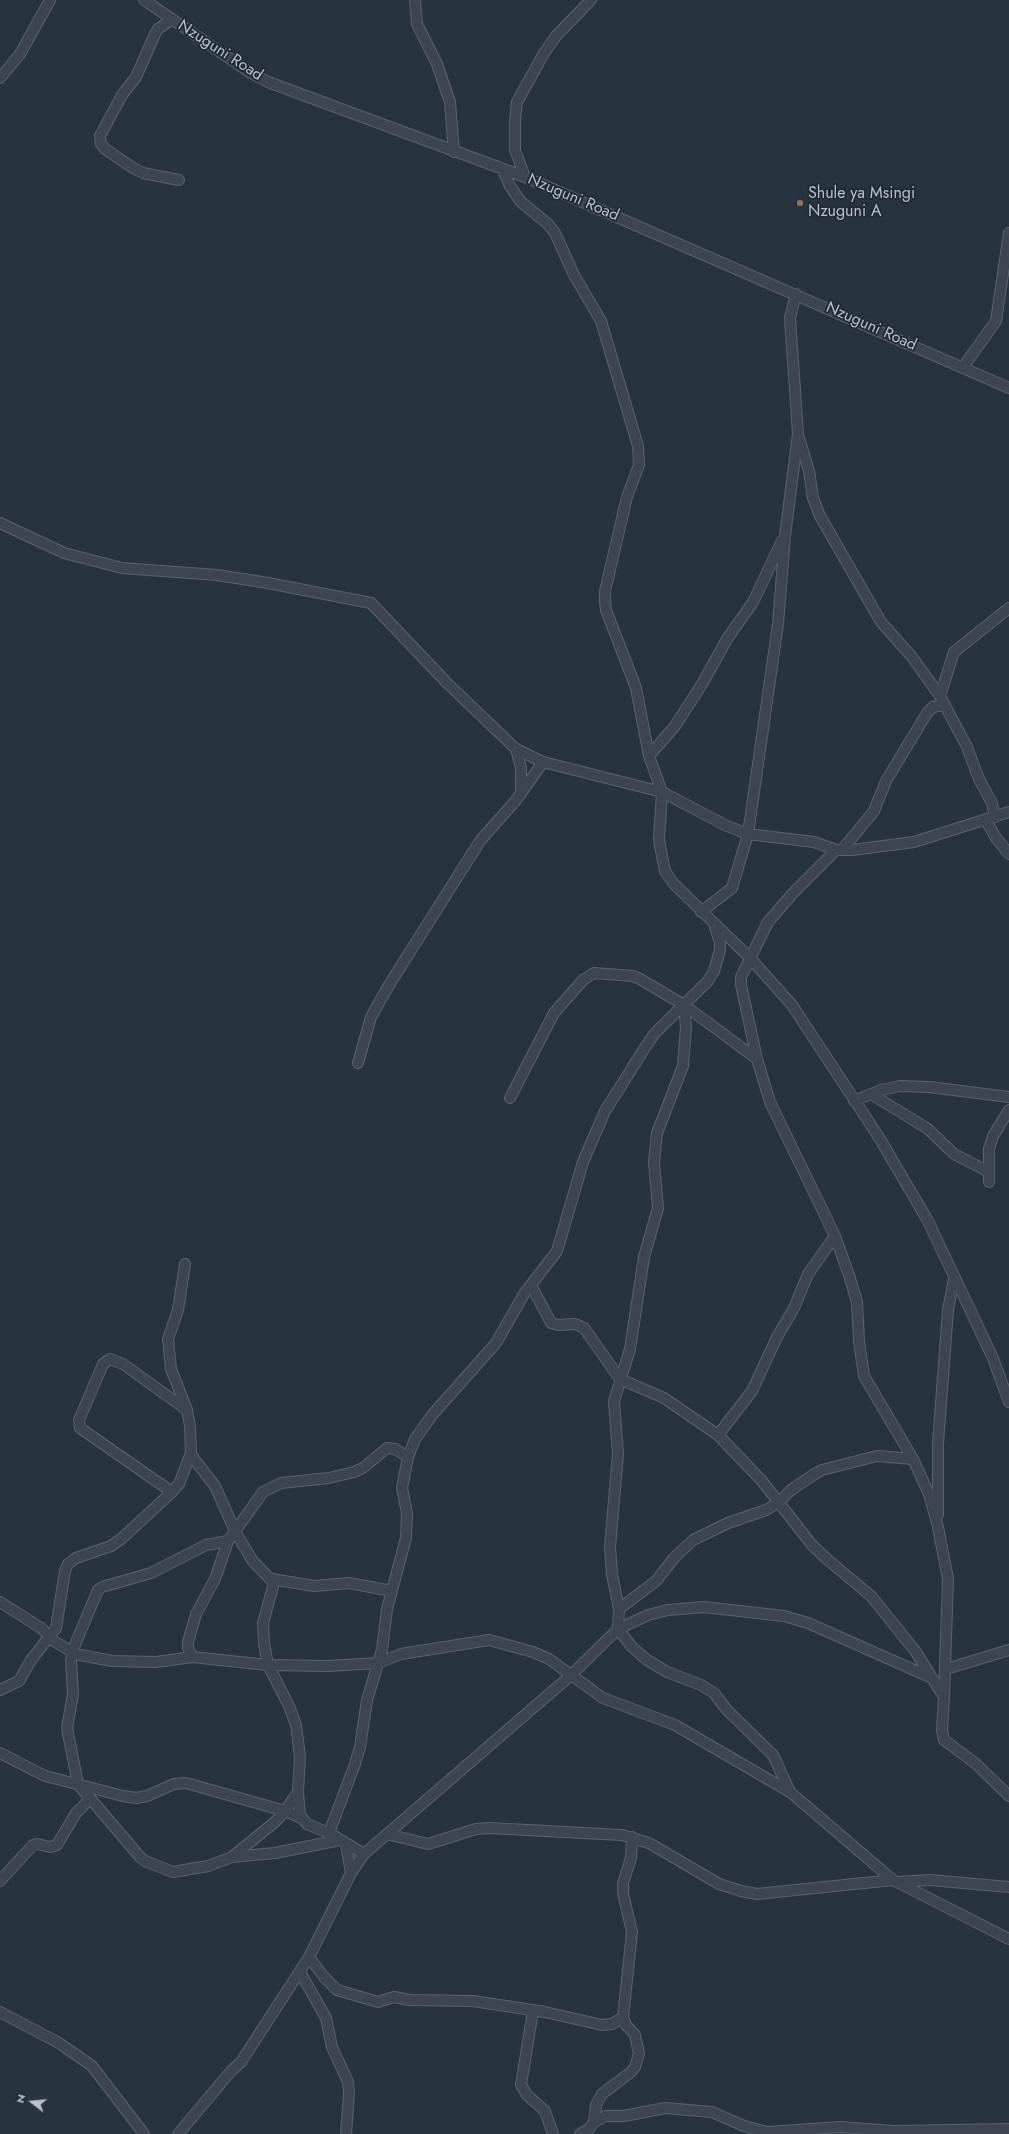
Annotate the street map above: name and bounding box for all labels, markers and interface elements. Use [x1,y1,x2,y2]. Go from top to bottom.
street label: Nzuguni Road [174,16,266,86]
street label: Nzuguni Road [524,170,622,226]
place label: Shule ya Msingi Nzuguni A [808,184,915,222]
marker: Shule ya Msingi Nzuguni A [795,198,805,208]
street label: Nzuguni Road [823,298,919,356]
north arrow [12,2082,52,2122]
text: N [12,2092,29,2105]

